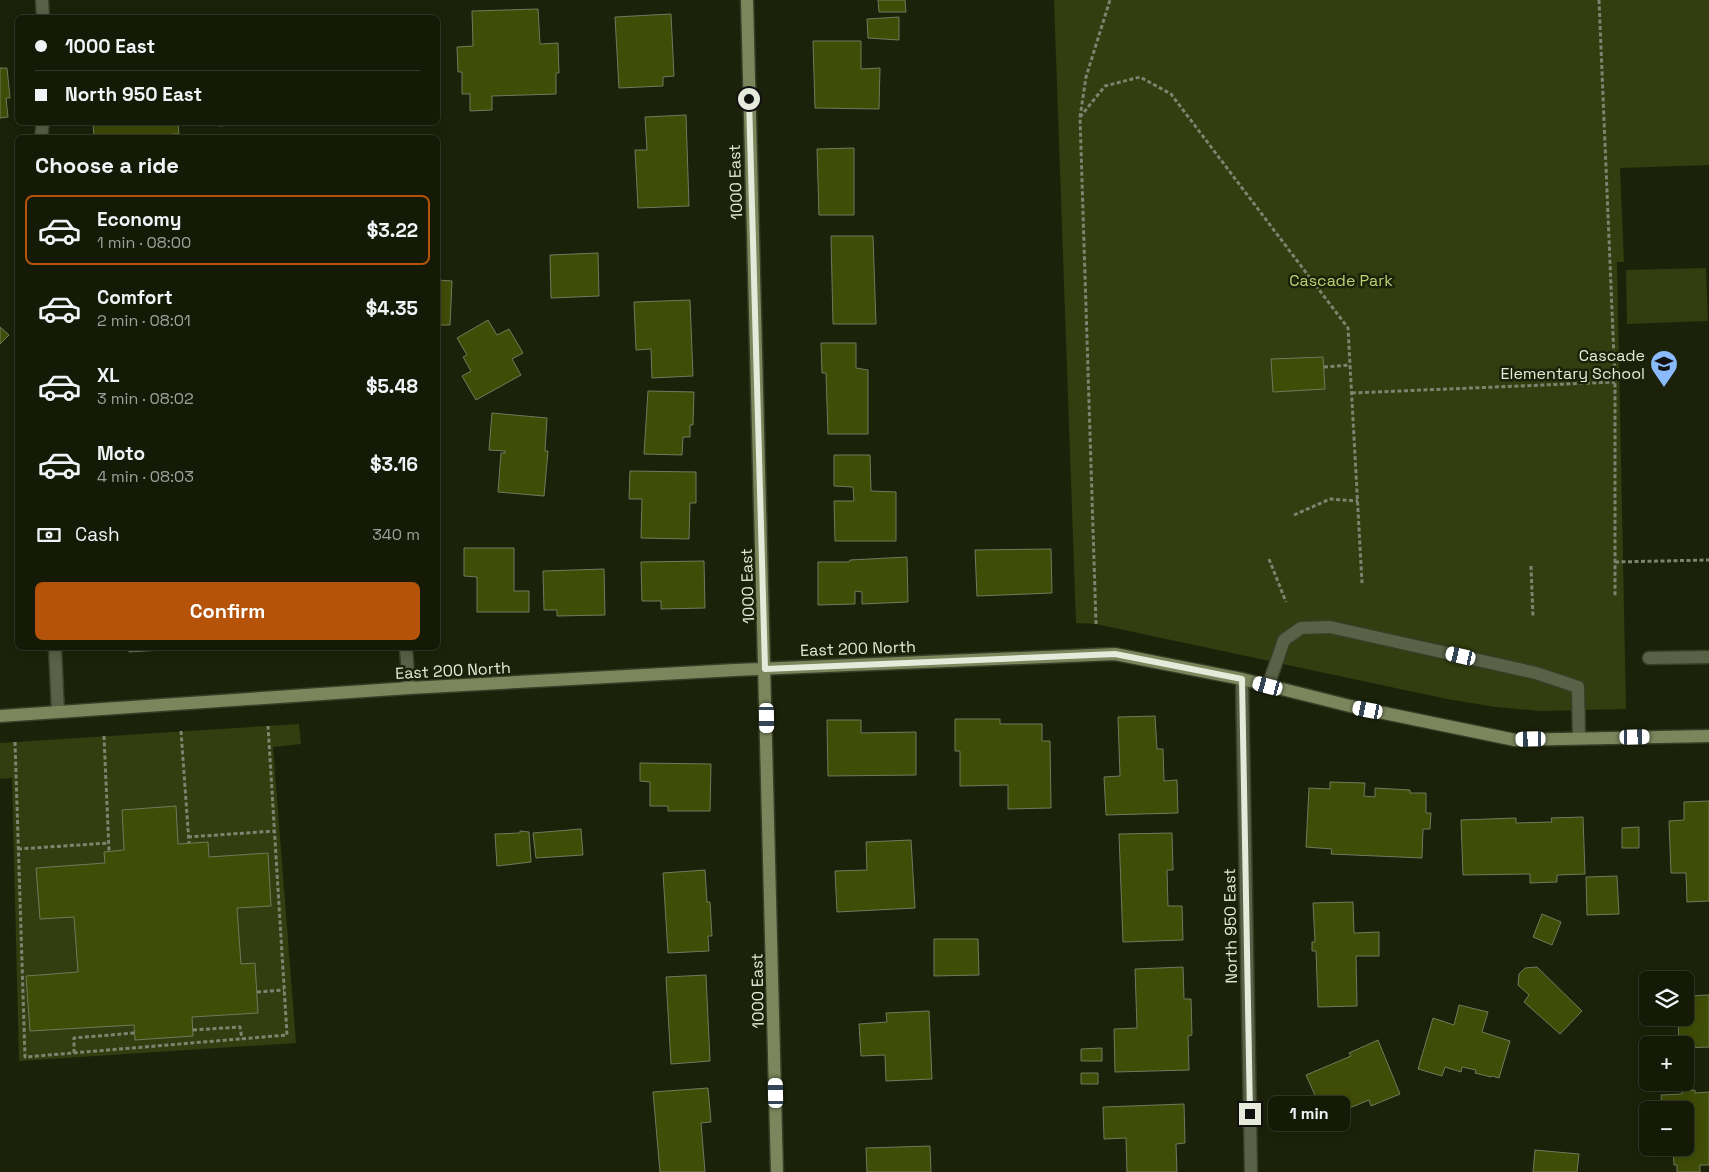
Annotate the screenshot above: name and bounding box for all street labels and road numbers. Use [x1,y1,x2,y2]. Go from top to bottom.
street label: 1000 East [724,144,747,220]
street label: 1000 East [736,548,759,624]
street label: East 200 North [800,636,916,661]
street label: East 200 North [395,657,511,684]
street label: North 950 East [1219,868,1242,984]
street label: 1000 East [746,953,769,1029]

